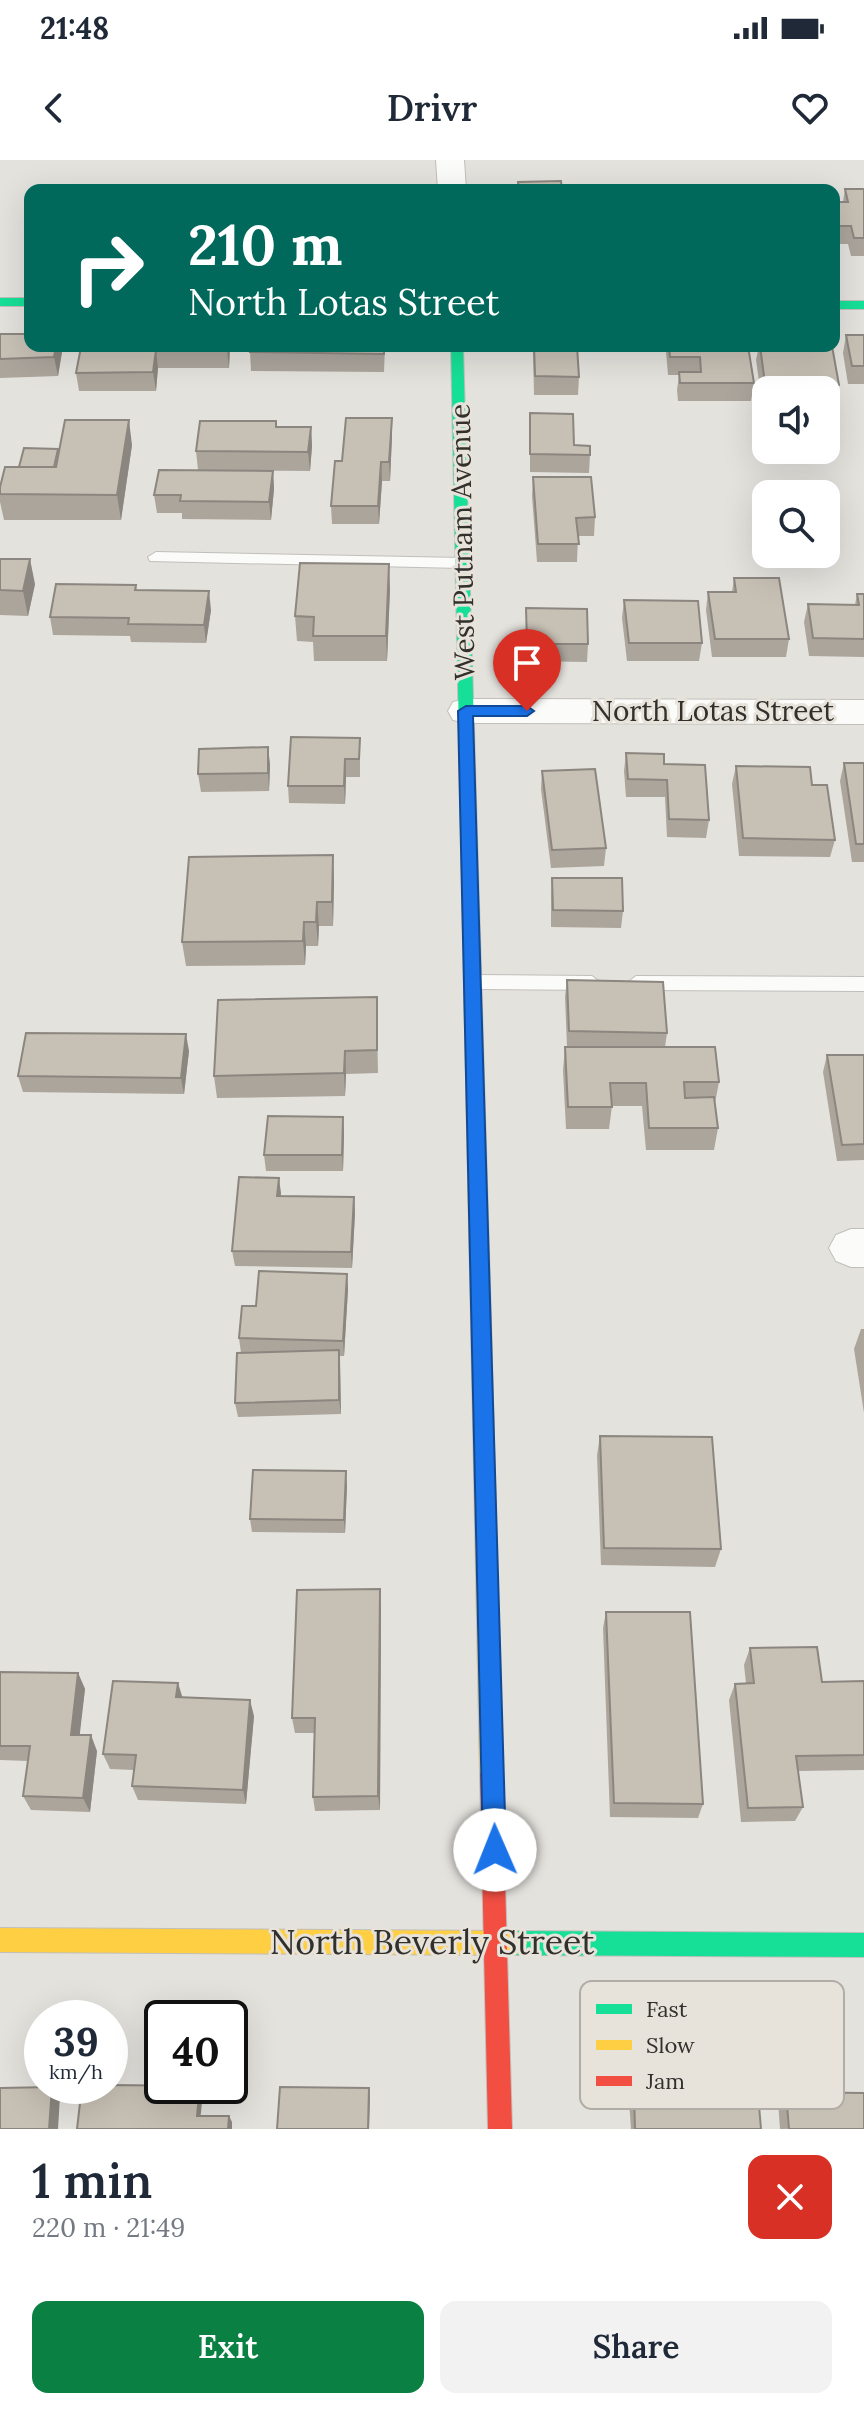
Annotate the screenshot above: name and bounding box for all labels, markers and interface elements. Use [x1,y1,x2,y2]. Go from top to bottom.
text: 21:48 [40,9,109,47]
text: Drivr [387,85,477,131]
icon: back [32,86,76,130]
icon: heart [788,86,832,130]
text: 210 m [188,209,342,280]
icon: right [56,216,160,320]
text: North Lotas Street [188,279,500,325]
map controls [752,376,840,568]
button: sound [752,376,840,464]
street label: West Putnam Avenue [442,403,482,681]
button: search [752,480,840,568]
pin [493,629,561,711]
icon: arrive [505,641,549,685]
street label: North Lotas Street [592,693,834,729]
position arrow [453,1808,537,1892]
street label: North Beverly Street [270,1920,595,1964]
legend [580,1981,844,2109]
text: Fast [646,1995,688,2023]
speed limit sign: 40 [144,2000,248,2104]
text: 39 [53,2016,99,2067]
text: Slow [646,2031,695,2059]
text: km/h [49,2059,103,2084]
text: Jam [645,2067,685,2095]
text: 1 min [32,2150,152,2211]
button: close [748,2155,832,2239]
text: 220 m · 21:49 [32,2211,185,2244]
button: Exit [32,2301,424,2393]
button: Share [440,2301,832,2393]

